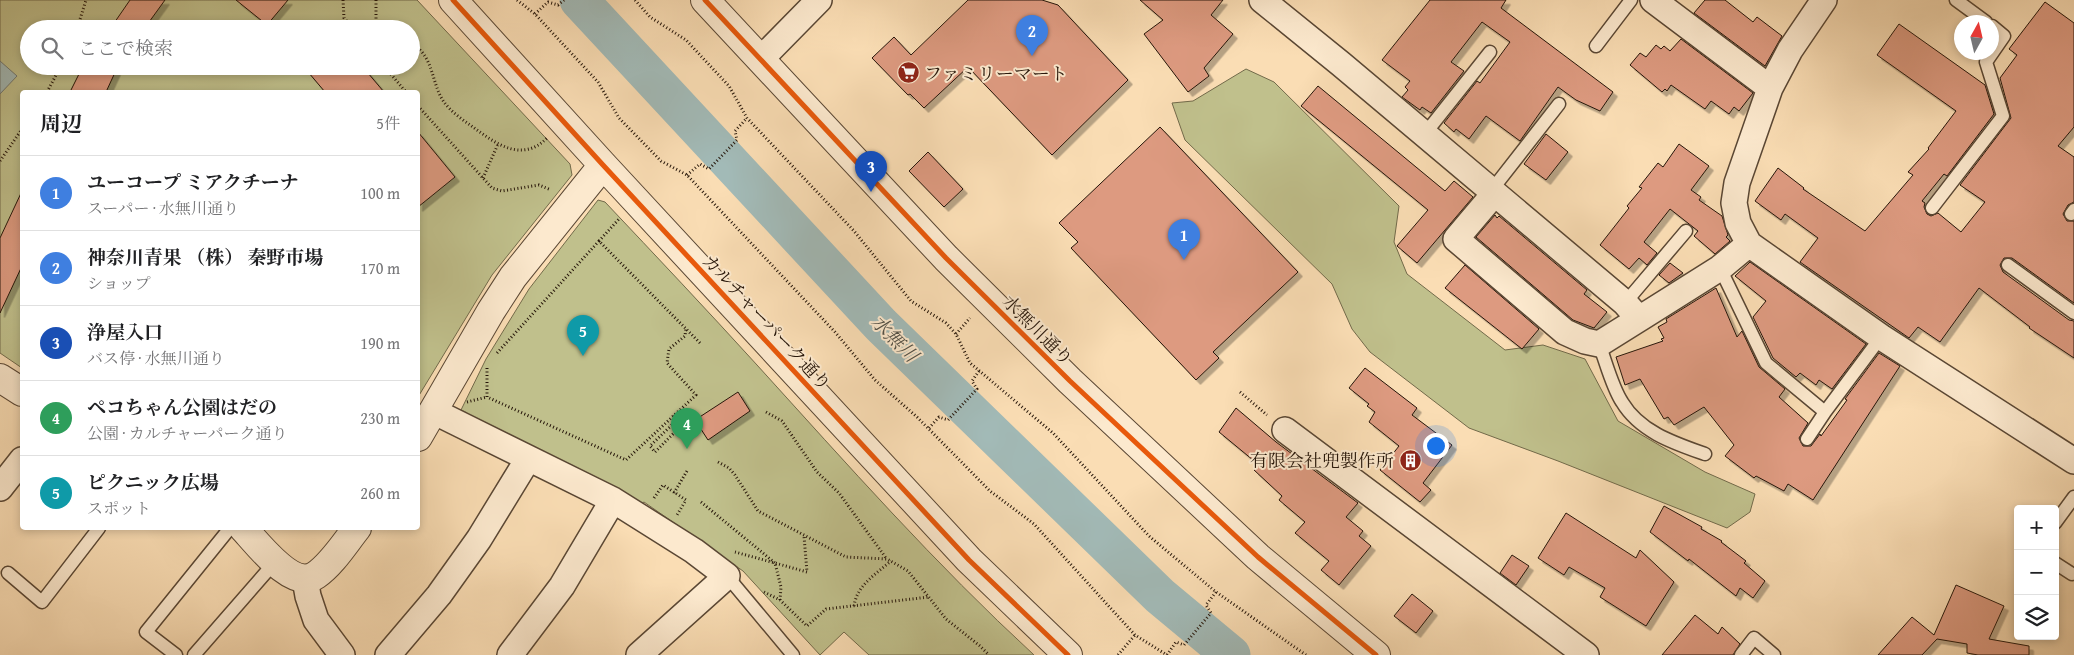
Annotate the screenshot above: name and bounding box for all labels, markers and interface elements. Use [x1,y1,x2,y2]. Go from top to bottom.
pin: 2 [1016,15,1048,56]
north arrow [1954,15,1999,60]
search box [20,20,420,75]
icon: search [38,34,66,62]
text: ここで検索 [78,34,173,62]
place label: ファミリーマート [924,60,1068,87]
supermarket icon: ファミリーマート [896,61,920,85]
text: 周辺 [40,108,82,139]
text: 5件 [376,111,400,135]
pin: 3 [855,151,887,192]
text: ユーコープ ミアクチーナ [87,168,299,196]
text: 1 [52,181,60,205]
text: 100 m [360,181,400,205]
text: スーパー · 水無川通り [87,196,239,220]
pin: 1 [1168,219,1200,260]
text: 神奈川青果 （株） 秦野市場 [87,243,323,271]
street label: カルチャーパーク通り [696,247,838,397]
text: 2 [52,256,60,280]
text: 170 m [360,256,400,280]
text: ショップ [87,271,151,295]
street label: 水無川通り [997,289,1079,371]
water label: 水無川 [865,308,926,369]
pin: 5 [567,315,599,356]
text: 浄屋入口 [87,318,163,346]
text: 3 [52,331,60,355]
text: 190 m [360,331,400,355]
text: バス停 · 水無川通り [87,346,225,370]
text: ペコちゃん公園はだの [87,393,277,421]
text: 4 [52,406,60,430]
text: 230 m [360,406,400,430]
pin: 4 [671,408,703,449]
text: 公園 · カルチャーパーク通り [87,421,287,445]
your location [1423,433,1449,459]
place label: 有限会社兜製作所 [1250,447,1394,474]
building icon: 有限会社兜製作所 [1398,448,1422,472]
text: ピクニック広場 [87,468,219,496]
text: 5 [52,481,60,505]
text: 260 m [360,481,400,505]
text: スポット [87,496,151,520]
map controls [2014,505,2059,640]
button: + [2014,505,2059,550]
button: − [2014,550,2059,595]
button: layers [2014,595,2059,640]

